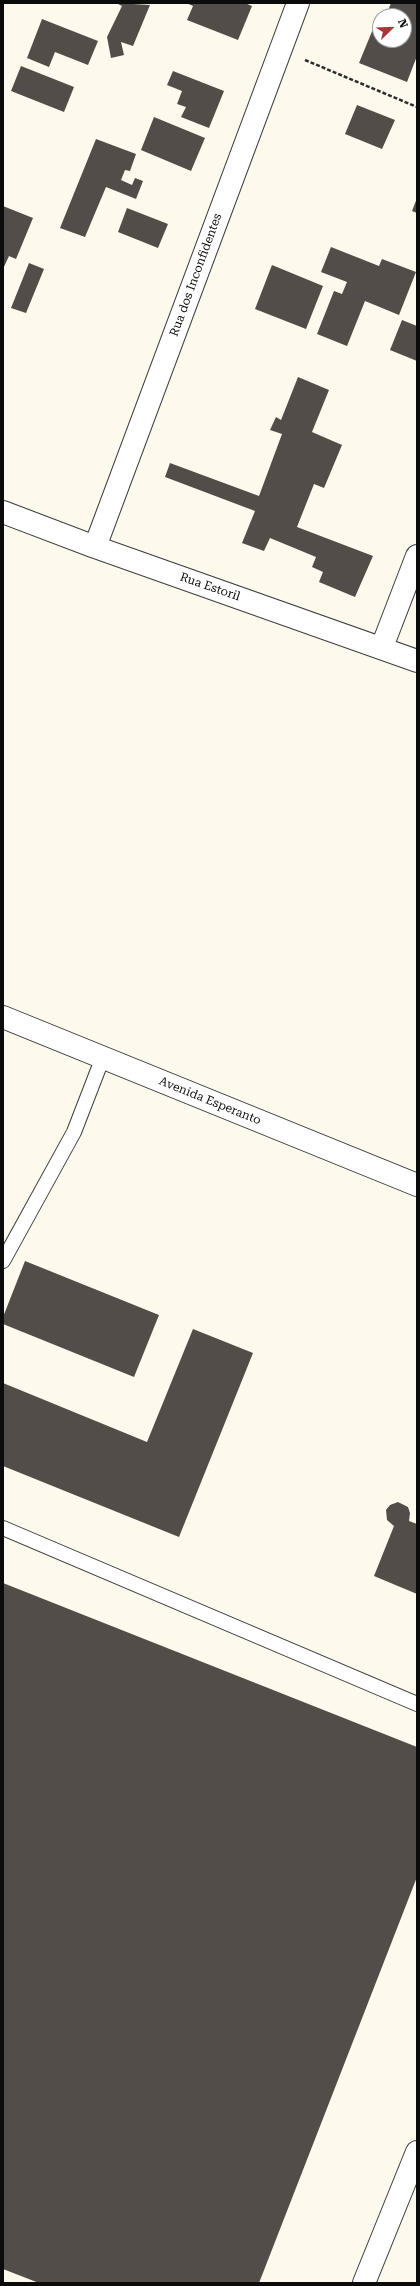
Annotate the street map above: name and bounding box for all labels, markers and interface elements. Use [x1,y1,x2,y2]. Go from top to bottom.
north arrow [372,8,412,48]
text: N [395,17,410,30]
street label: Rua dos Inconfidentes [167,212,225,338]
street label: Rua Estoril [178,570,242,604]
street label: Avenida Esperanto [157,1074,263,1128]

